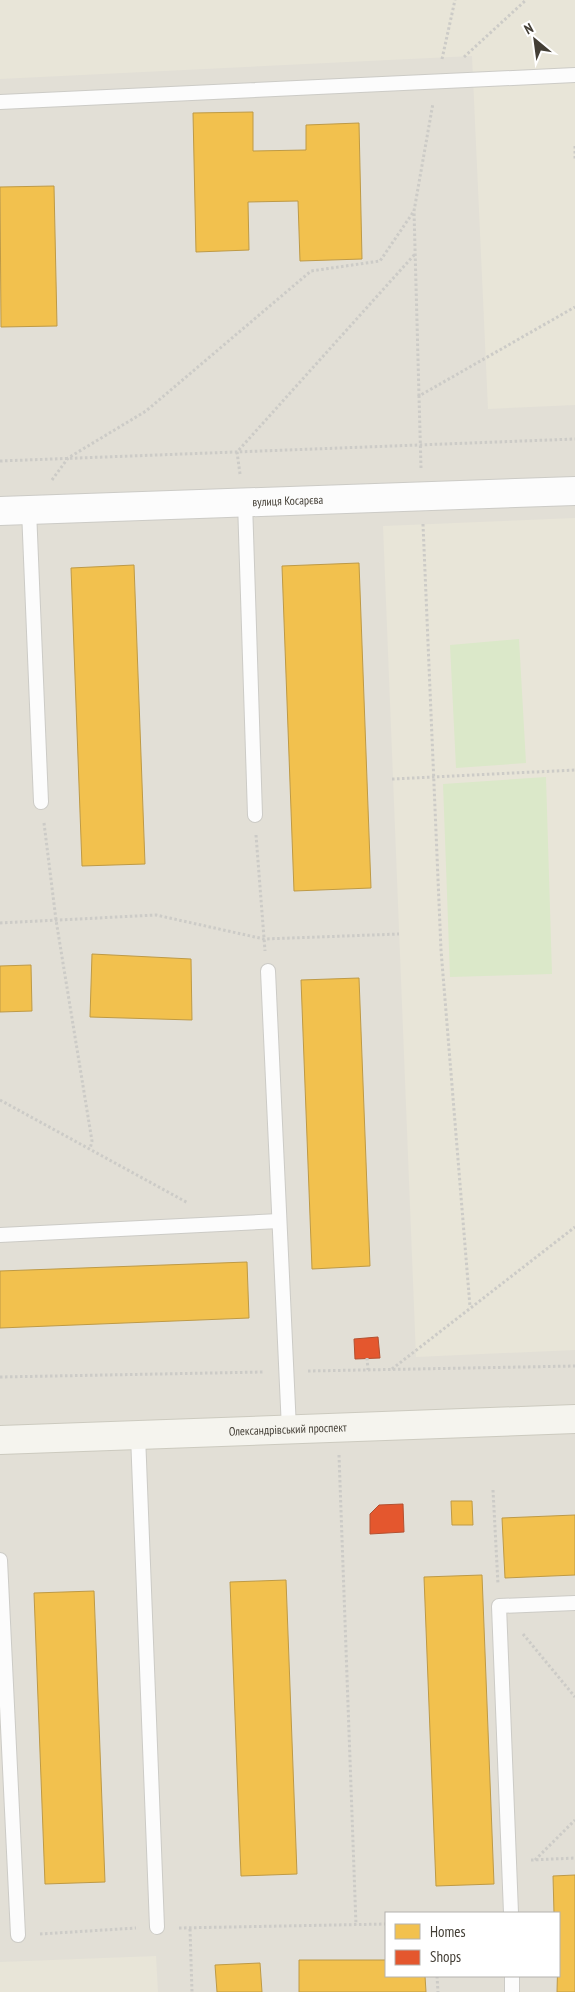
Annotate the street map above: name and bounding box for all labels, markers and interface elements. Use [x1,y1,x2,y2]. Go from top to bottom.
north arrow [510,15,560,65]
text: N [521,19,536,38]
street label: вулиця Косарєва [252,492,324,509]
street label: Олександрівський проспект [229,1419,347,1439]
legend [385,1912,560,1977]
text: Homes [430,1922,466,1941]
text: Shops [430,1947,461,1966]

